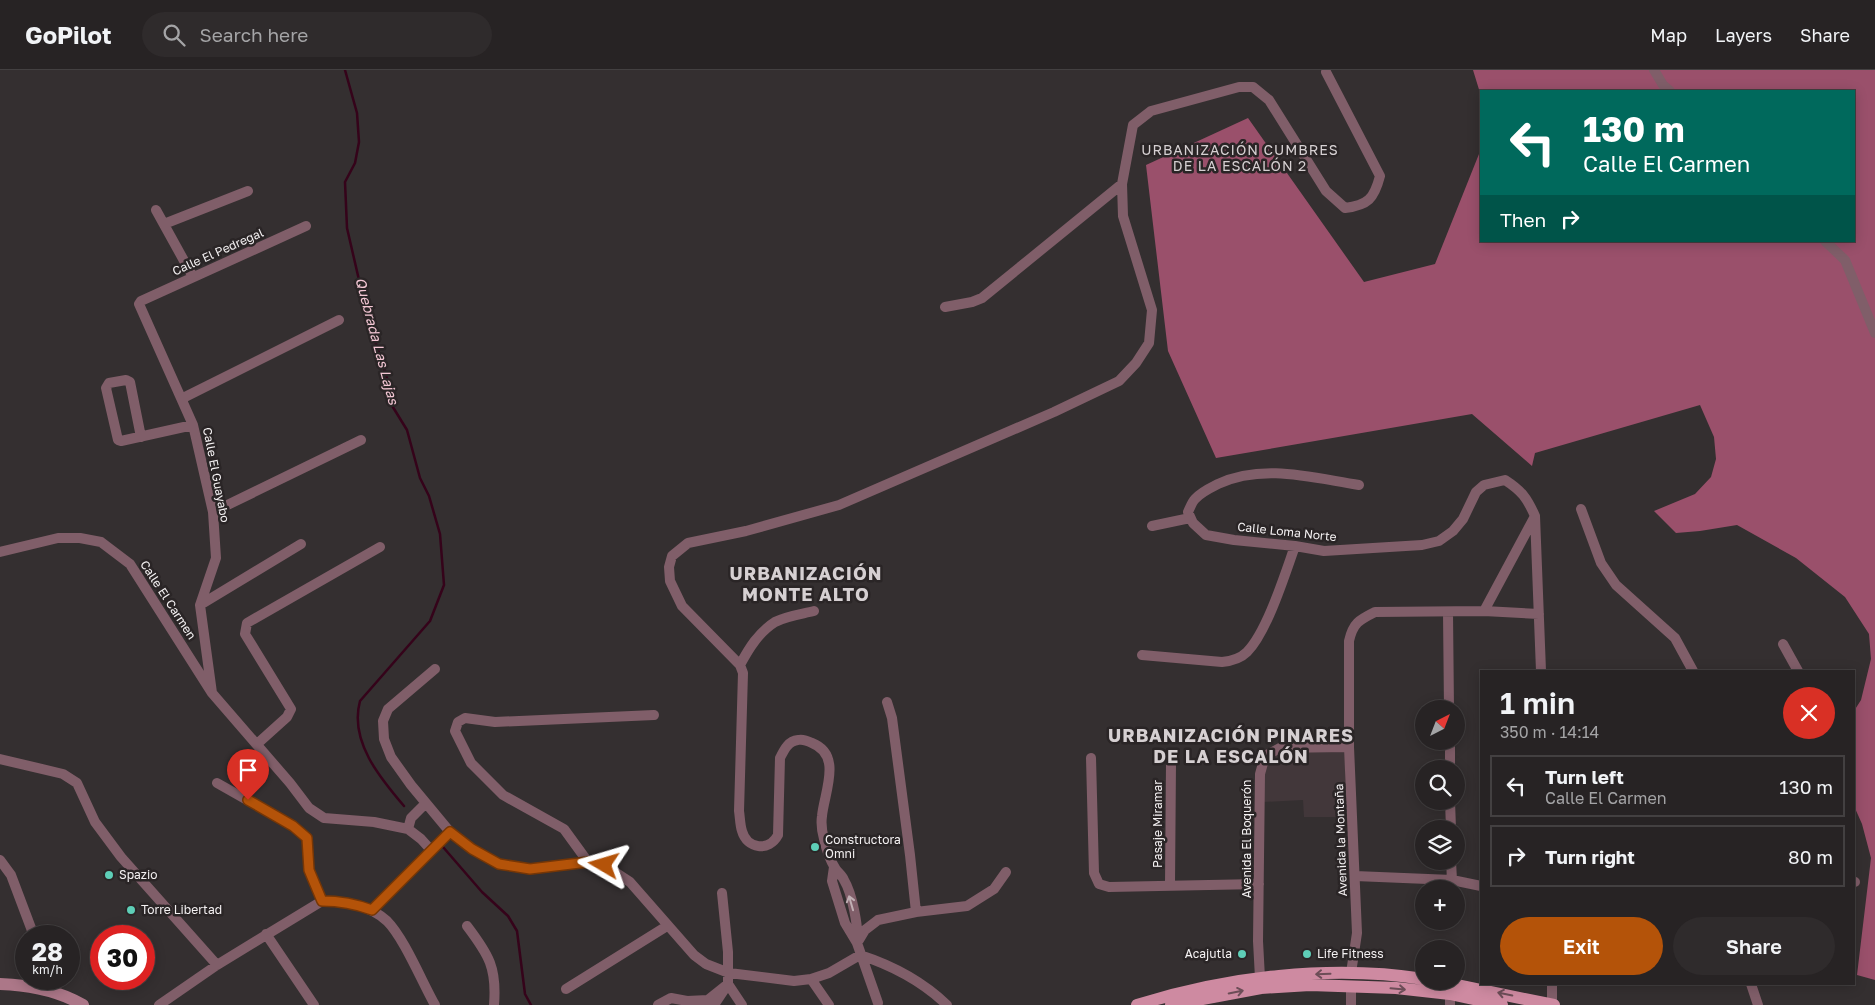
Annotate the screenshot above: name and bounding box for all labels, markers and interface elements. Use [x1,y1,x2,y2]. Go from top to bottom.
search box [142,12,492,57]
text: GoPilot [25,20,112,49]
icon: search [160,21,188,49]
text: Search here [200,23,308,46]
text: Map [1650,24,1687,46]
text: Layers [1715,24,1772,46]
text: Share [1800,24,1850,46]
text: 130 m [1583,108,1685,150]
icon: left [1500,110,1565,175]
district label: URBANIZACIÓN CUMBRES DE LA ESCALÓN 2 [1141,141,1339,174]
text: Calle El Carmen [1583,150,1750,177]
icon: right [1556,205,1584,233]
text: Then [1500,208,1546,231]
street label: Calle El Pedregal [170,225,266,278]
water label: Quebrada Las Lajas [352,275,403,407]
street label: Calle El Guayabo [200,426,233,524]
street label: Calle Loma Norte [1237,519,1337,544]
street label: Calle El Carmen [137,557,200,642]
district label: URBANIZACIÓN MONTE ALTO [730,562,882,605]
text: 1 min [1500,685,1575,721]
button: close [1783,687,1835,739]
north arrow [1415,700,1465,750]
map controls [1415,700,1465,990]
text: 350 m · 14:14 [1500,722,1599,742]
district label: URBANIZACIÓN PINARES DE LA ESCALÓN [1108,724,1354,767]
pin [227,749,269,800]
icon: arrive [234,756,262,784]
button: search [1415,760,1465,810]
text: Turn left [1545,765,1624,788]
icon: left [1502,772,1530,800]
text: 130 m [1779,775,1833,798]
street label: Pasaje Miramar [1150,780,1165,868]
street label: Avenida El Boquerón [1239,780,1254,898]
street label: Avenida la Montaña [1331,783,1350,897]
text: Calle El Carmen [1545,788,1667,808]
button: layers [1415,820,1465,870]
place label: Constructora Omni [825,832,901,861]
position arrow [577,838,629,890]
marker: Constructora Omni [809,841,821,853]
icon: right [1502,842,1530,870]
text: Turn right [1545,845,1635,868]
text: 80 m [1788,845,1833,868]
place label: Spazio [119,867,157,882]
marker: Spazio [103,869,115,881]
button: + [1415,880,1465,930]
one-way arrow [846,895,856,911]
place label: Torre Libertad [141,902,222,917]
marker: Torre Libertad [125,904,137,916]
button: Exit [1500,917,1663,975]
button: Share [1673,917,1835,975]
speed limit sign: 30 [90,925,155,990]
text: 28 [32,936,63,967]
button: − [1415,940,1465,990]
place label: Acajutla [1185,946,1232,961]
place label: Life Fitness [1317,946,1384,961]
marker: Acajutla [1236,948,1248,960]
marker: Life Fitness [1301,948,1313,960]
text: km/h [32,962,63,977]
one-way arrow [1315,969,1332,979]
one-way arrow [1390,984,1406,993]
one-way arrow [1228,987,1244,997]
one-way arrow [1497,989,1513,999]

